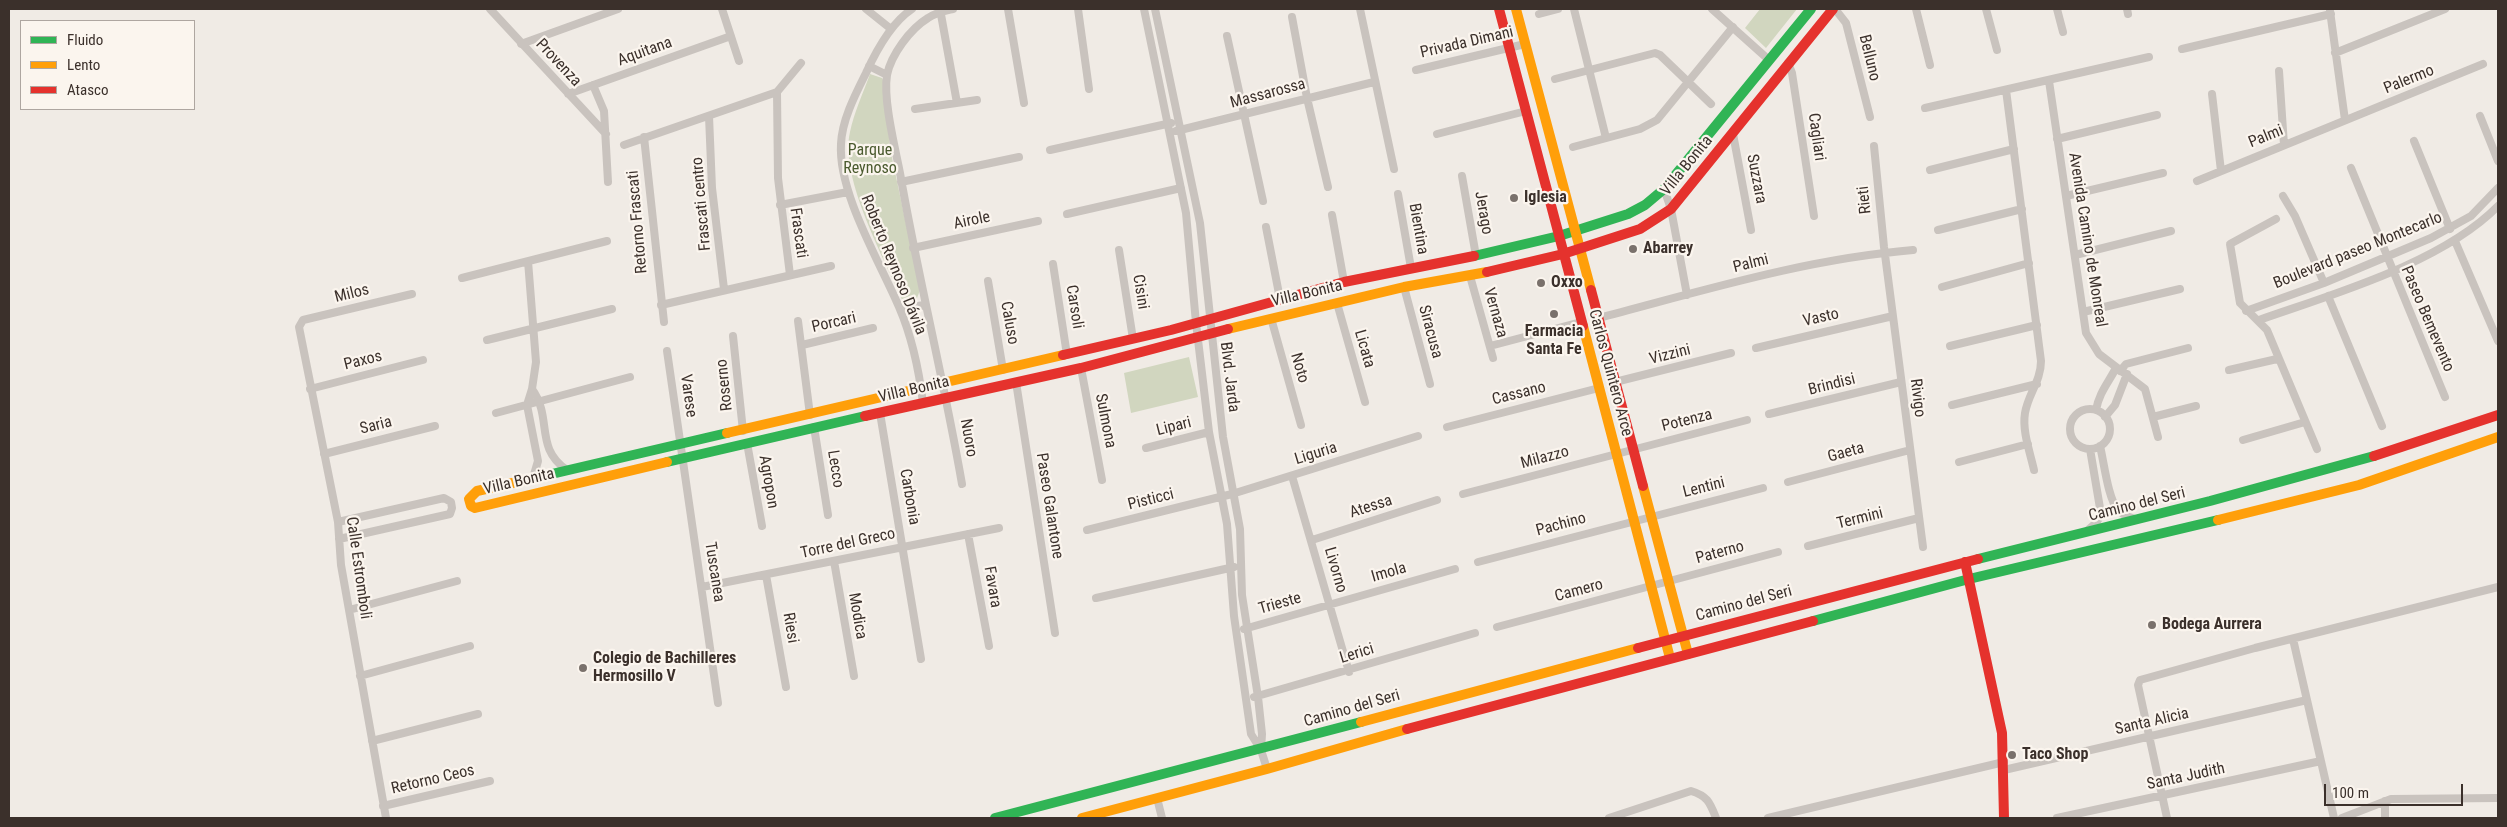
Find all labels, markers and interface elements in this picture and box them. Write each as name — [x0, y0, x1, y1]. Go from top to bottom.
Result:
legend — [20, 20, 195, 110]
street label: Privada Dimani — [1419, 23, 1515, 63]
text: Fluido — [67, 31, 103, 49]
street label: Aquitana — [615, 33, 675, 71]
street label: Belluno — [1854, 33, 1884, 83]
street label: Provenza — [531, 35, 585, 91]
text: Lento — [67, 56, 100, 74]
street label: Palermo — [2381, 61, 2437, 99]
street label: Massarossa — [1228, 75, 1308, 113]
text: Atasco — [67, 81, 108, 99]
street label: Cagliari — [1803, 112, 1829, 162]
street label: Palmi — [2246, 121, 2286, 153]
street label: Villa Bonita — [1657, 132, 1717, 200]
park label: Parque Reynoso — [843, 141, 897, 179]
street label: Avenida Camino de Monreal — [2064, 151, 2110, 329]
street label: Suzzara — [1742, 153, 1770, 205]
street label: Frascati centro — [688, 156, 716, 252]
street label: Retorno Frascati — [624, 170, 652, 274]
street label: Rieti — [1854, 185, 1876, 215]
place label: Iglesia — [1524, 188, 1567, 208]
street label: Jerago — [1470, 190, 1496, 236]
street label: Roberto Reynoso Dávila — [856, 192, 930, 338]
marker: Iglesia — [1508, 192, 1520, 204]
street label: Bientina — [1404, 202, 1432, 256]
street label: Frascati — [785, 207, 811, 259]
street label: Airole — [952, 208, 992, 234]
street label: Boulevard paseo Montecarlo — [2271, 208, 2445, 294]
place label: Abarrey — [1643, 239, 1693, 259]
marker: Abarrey — [1627, 243, 1639, 255]
street label: Palmi — [1731, 250, 1771, 278]
street label: Paseo Bemevento — [2396, 263, 2458, 375]
street label: Cisini — [1128, 273, 1152, 311]
place label: Oxxo — [1551, 273, 1583, 293]
street label: Villa Bonita — [1270, 277, 1344, 311]
marker: Oxxo — [1535, 277, 1547, 289]
street label: Milos — [333, 280, 371, 308]
street label: Carsoli — [1061, 284, 1087, 330]
street label: Vernaza — [1479, 286, 1511, 340]
street label: Caluso — [996, 300, 1022, 346]
street label: Siracusa — [1414, 303, 1446, 361]
street label: Vasto — [1801, 305, 1841, 331]
street label: Carlos Quintero Arce — [1584, 307, 1636, 439]
marker: Farmacia Santa Fe — [1548, 308, 1560, 320]
street label: Porcari — [810, 309, 858, 337]
place label: Farmacia Santa Fe — [1525, 322, 1583, 360]
street label: Licata — [1349, 328, 1379, 370]
street label: Blvd. Jarda — [1215, 341, 1243, 413]
street label: Vizzini — [1647, 341, 1693, 369]
street label: Paxos — [342, 347, 384, 375]
street label: Noto — [1286, 351, 1312, 385]
street label: Roserno — [713, 358, 737, 412]
street label: Brindisi — [1807, 370, 1857, 400]
street label: Varese — [675, 373, 701, 419]
street label: Villa Bonita — [877, 373, 951, 407]
street label: Cassano — [1490, 378, 1548, 410]
street label: Rivigo — [1905, 378, 1929, 418]
street label: Sulmona — [1090, 392, 1120, 450]
street label: Potenza — [1660, 405, 1714, 437]
street label: Saria — [358, 413, 394, 439]
street label: Lipari — [1155, 413, 1193, 441]
street label: Nuoro — [955, 417, 981, 459]
street label: Liguria — [1293, 439, 1339, 469]
street label: Gaeta — [1826, 439, 1866, 467]
street label: Milazzo — [1519, 442, 1571, 474]
street label: Lecco — [823, 449, 847, 489]
street label: Paseo Galantone — [1031, 452, 1067, 560]
street label: Agropon — [754, 454, 782, 510]
street label: Villa Bonita — [482, 465, 556, 499]
street label: Carbonia — [895, 467, 923, 527]
street label: Lentini — [1681, 474, 1727, 502]
street label: Camino del Seri — [2087, 484, 2187, 526]
street label: Pisticci — [1126, 485, 1176, 515]
street label: Atessa — [1347, 491, 1395, 523]
street label: Termini — [1835, 504, 1885, 534]
street label: Pachino — [1534, 509, 1588, 541]
street label: Calle Estromboli — [341, 516, 375, 620]
street label: Torre del Greco — [799, 525, 897, 563]
street label: Paterno — [1694, 537, 1746, 569]
street label: Tuscanea — [700, 541, 728, 603]
street label: Livorno — [1319, 545, 1351, 595]
street label: Imola — [1369, 559, 1409, 587]
street label: Favara — [979, 565, 1005, 609]
street label: Camero — [1553, 575, 1605, 607]
street label: Camino del Seri — [1694, 582, 1794, 626]
street label: Trieste — [1257, 589, 1303, 619]
street label: Modica — [843, 591, 871, 641]
street label: Riesi — [778, 611, 802, 645]
place label: Bodega Aurrera — [2162, 615, 2262, 635]
marker: Bodega Aurrera — [2146, 619, 2158, 631]
street label: Lerici — [1338, 640, 1376, 668]
place label: Colegio de Bachilleres Hermosillo V — [593, 649, 736, 687]
marker: Colegio de Bachilleres Hermosillo V — [577, 662, 589, 674]
street label: Camino del Seri — [1302, 686, 1402, 732]
street label: Santa Alicia — [2113, 704, 2191, 740]
place label: Taco Shop — [2022, 745, 2088, 765]
marker: Taco Shop — [2006, 749, 2018, 761]
street label: Santa Judith — [2145, 759, 2227, 795]
street label: Retorno Ceos — [390, 761, 476, 799]
scale bar — [2327, 774, 2466, 806]
text: 100 m — [2332, 784, 2369, 802]

